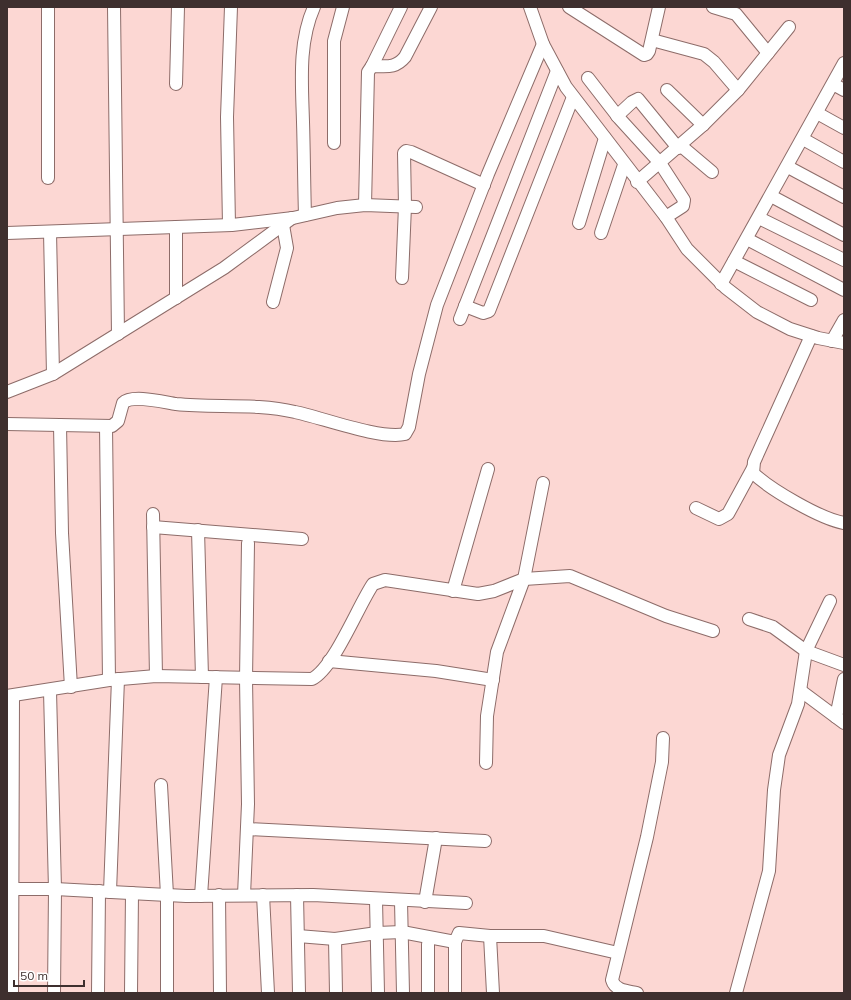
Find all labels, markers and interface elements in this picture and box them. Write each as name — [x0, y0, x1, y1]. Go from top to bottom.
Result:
scale bar — [14, 962, 84, 988]
text: 50 m — [20, 968, 48, 983]

